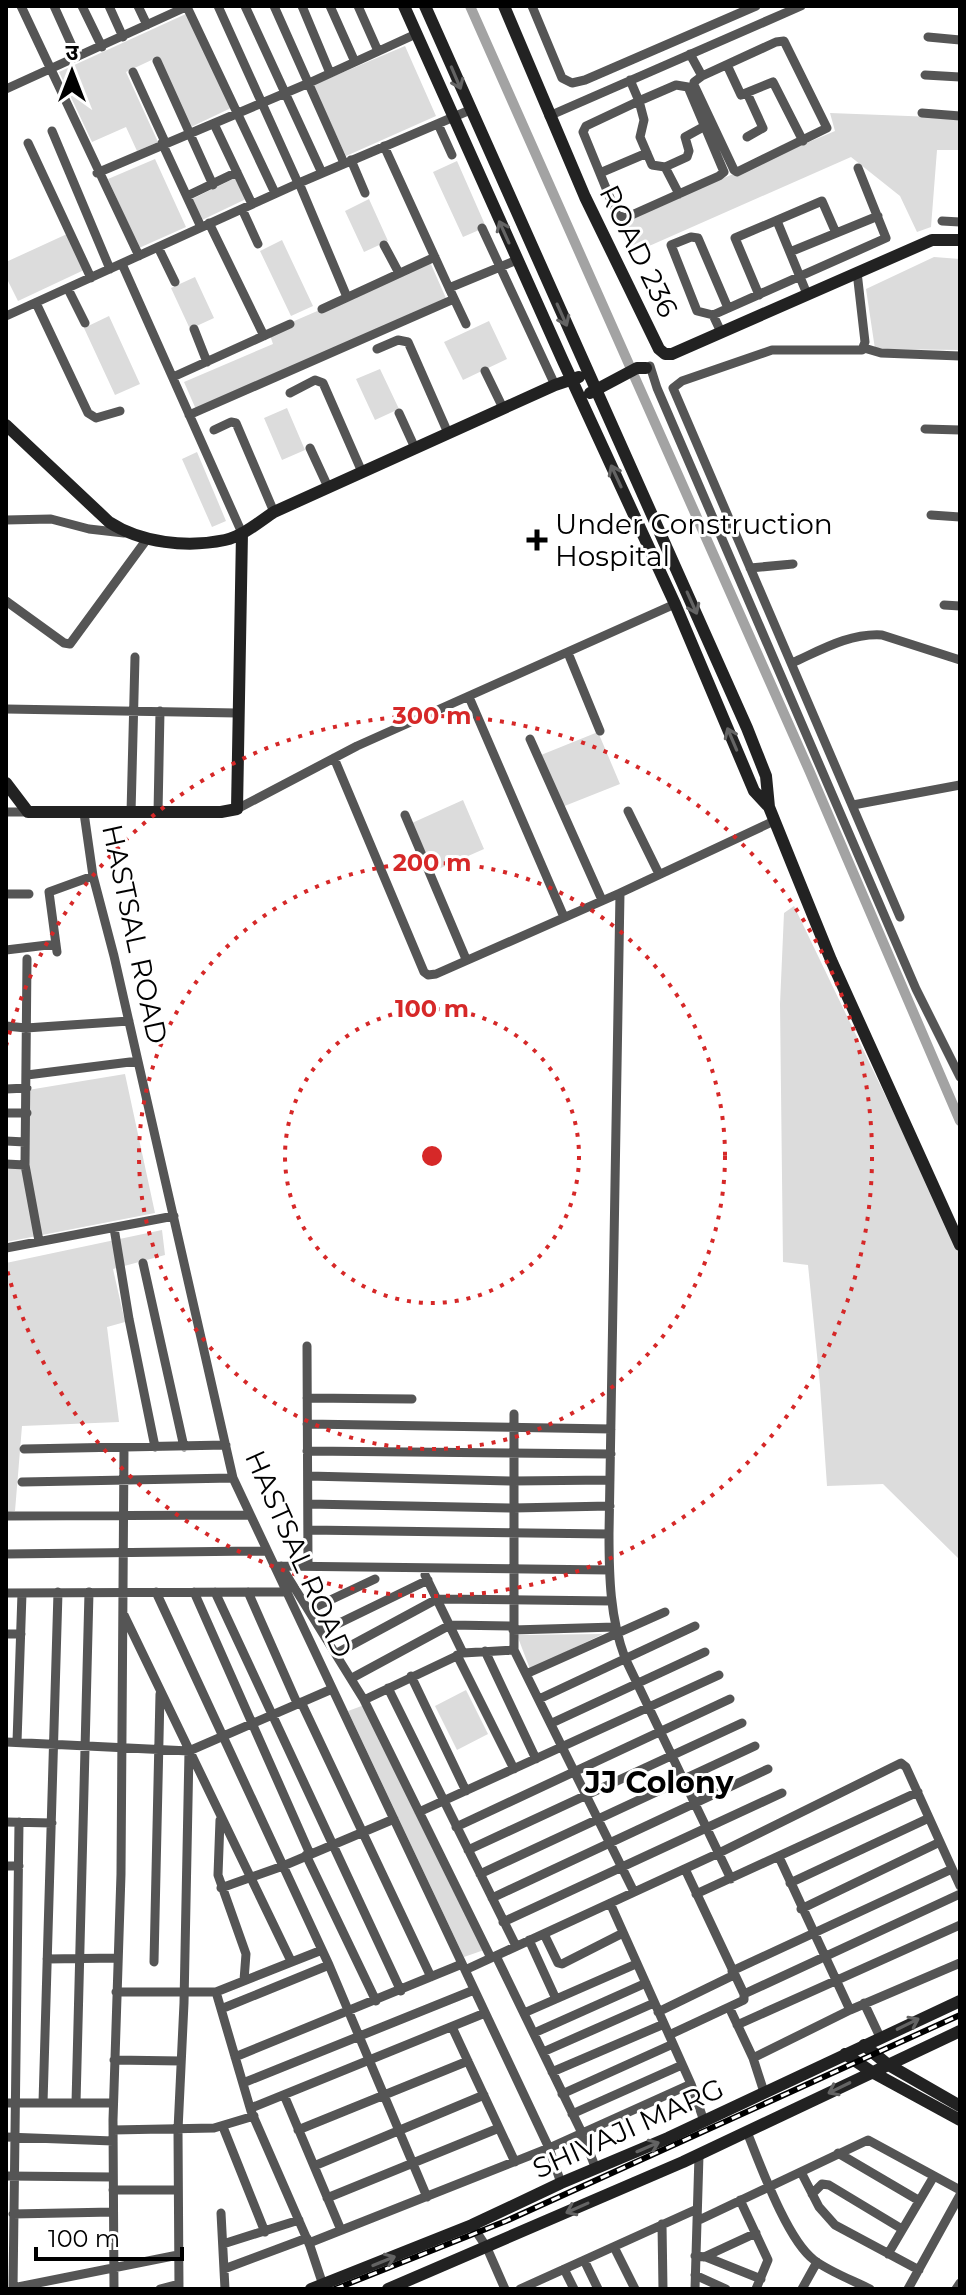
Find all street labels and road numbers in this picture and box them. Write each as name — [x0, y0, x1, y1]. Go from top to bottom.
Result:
street label: ROAD 236 — [592, 179, 686, 323]
street label: HASTSAL ROAD — [95, 821, 175, 1047]
street label: HASTSAL ROAD — [238, 1445, 360, 1663]
street label: SHIVAJI MARG — [527, 2071, 729, 2185]

